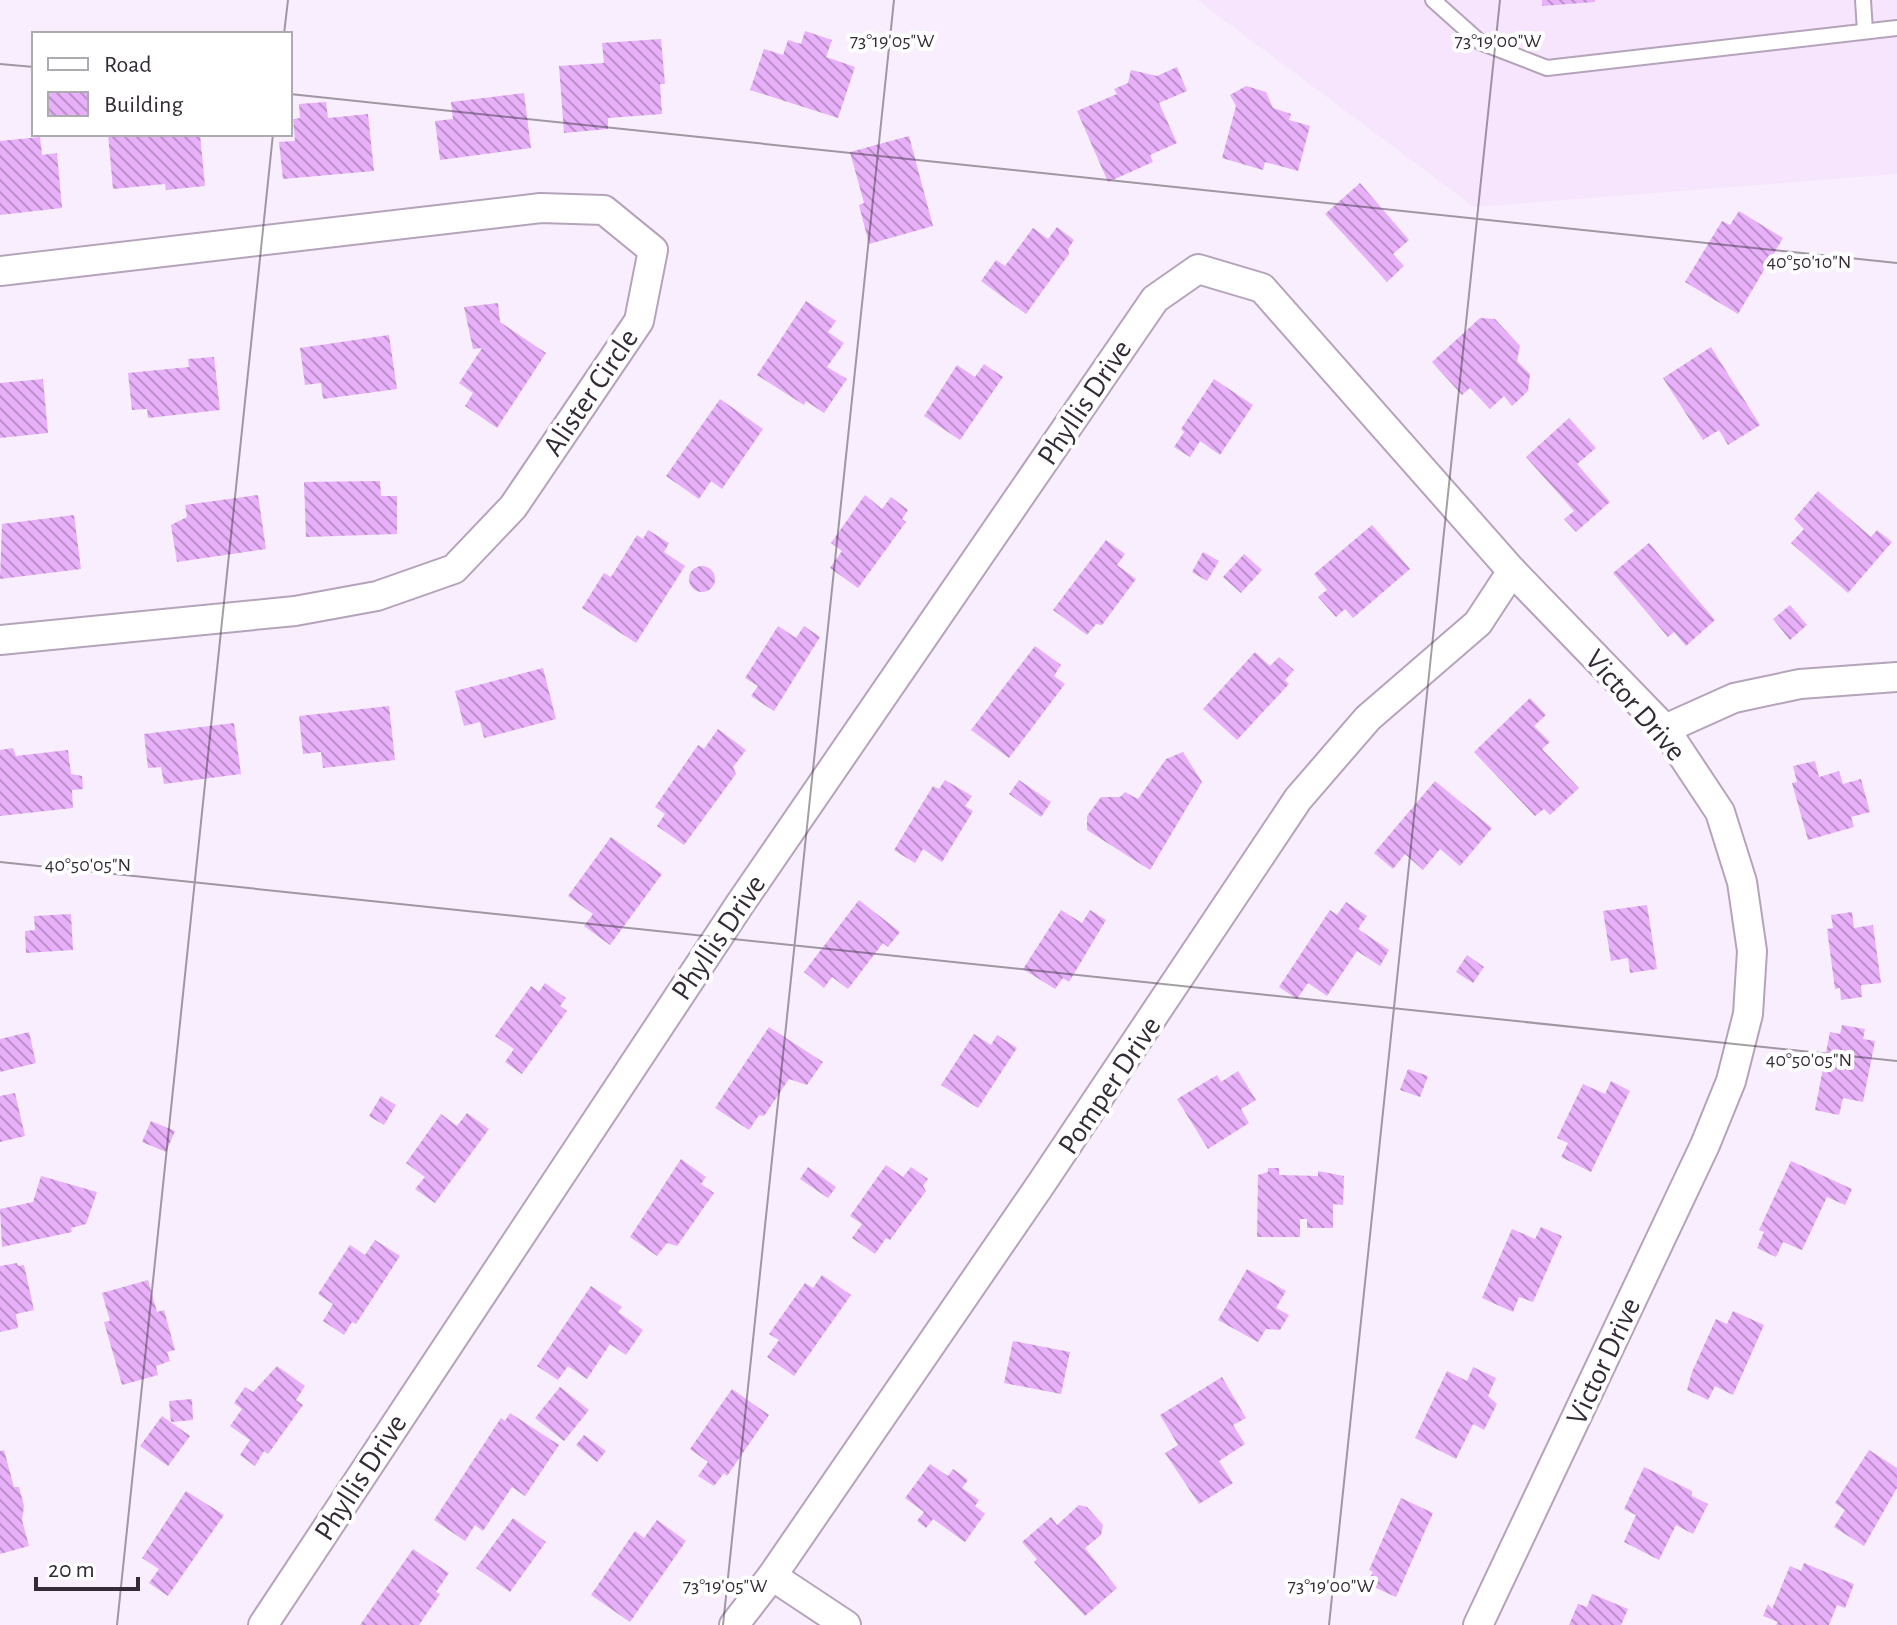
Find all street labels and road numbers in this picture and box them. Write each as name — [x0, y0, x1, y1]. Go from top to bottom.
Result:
street label: Alister Circle — [538, 324, 644, 461]
street label: Phyllis Drive — [1032, 334, 1138, 471]
street label: Victor Drive — [1579, 644, 1691, 767]
street label: Phyllis Drive — [666, 869, 772, 1006]
street label: Pomper Drive — [1053, 1011, 1167, 1160]
street label: Victor Drive — [1561, 1293, 1646, 1430]
street label: Phyllis Drive — [309, 1409, 413, 1546]

